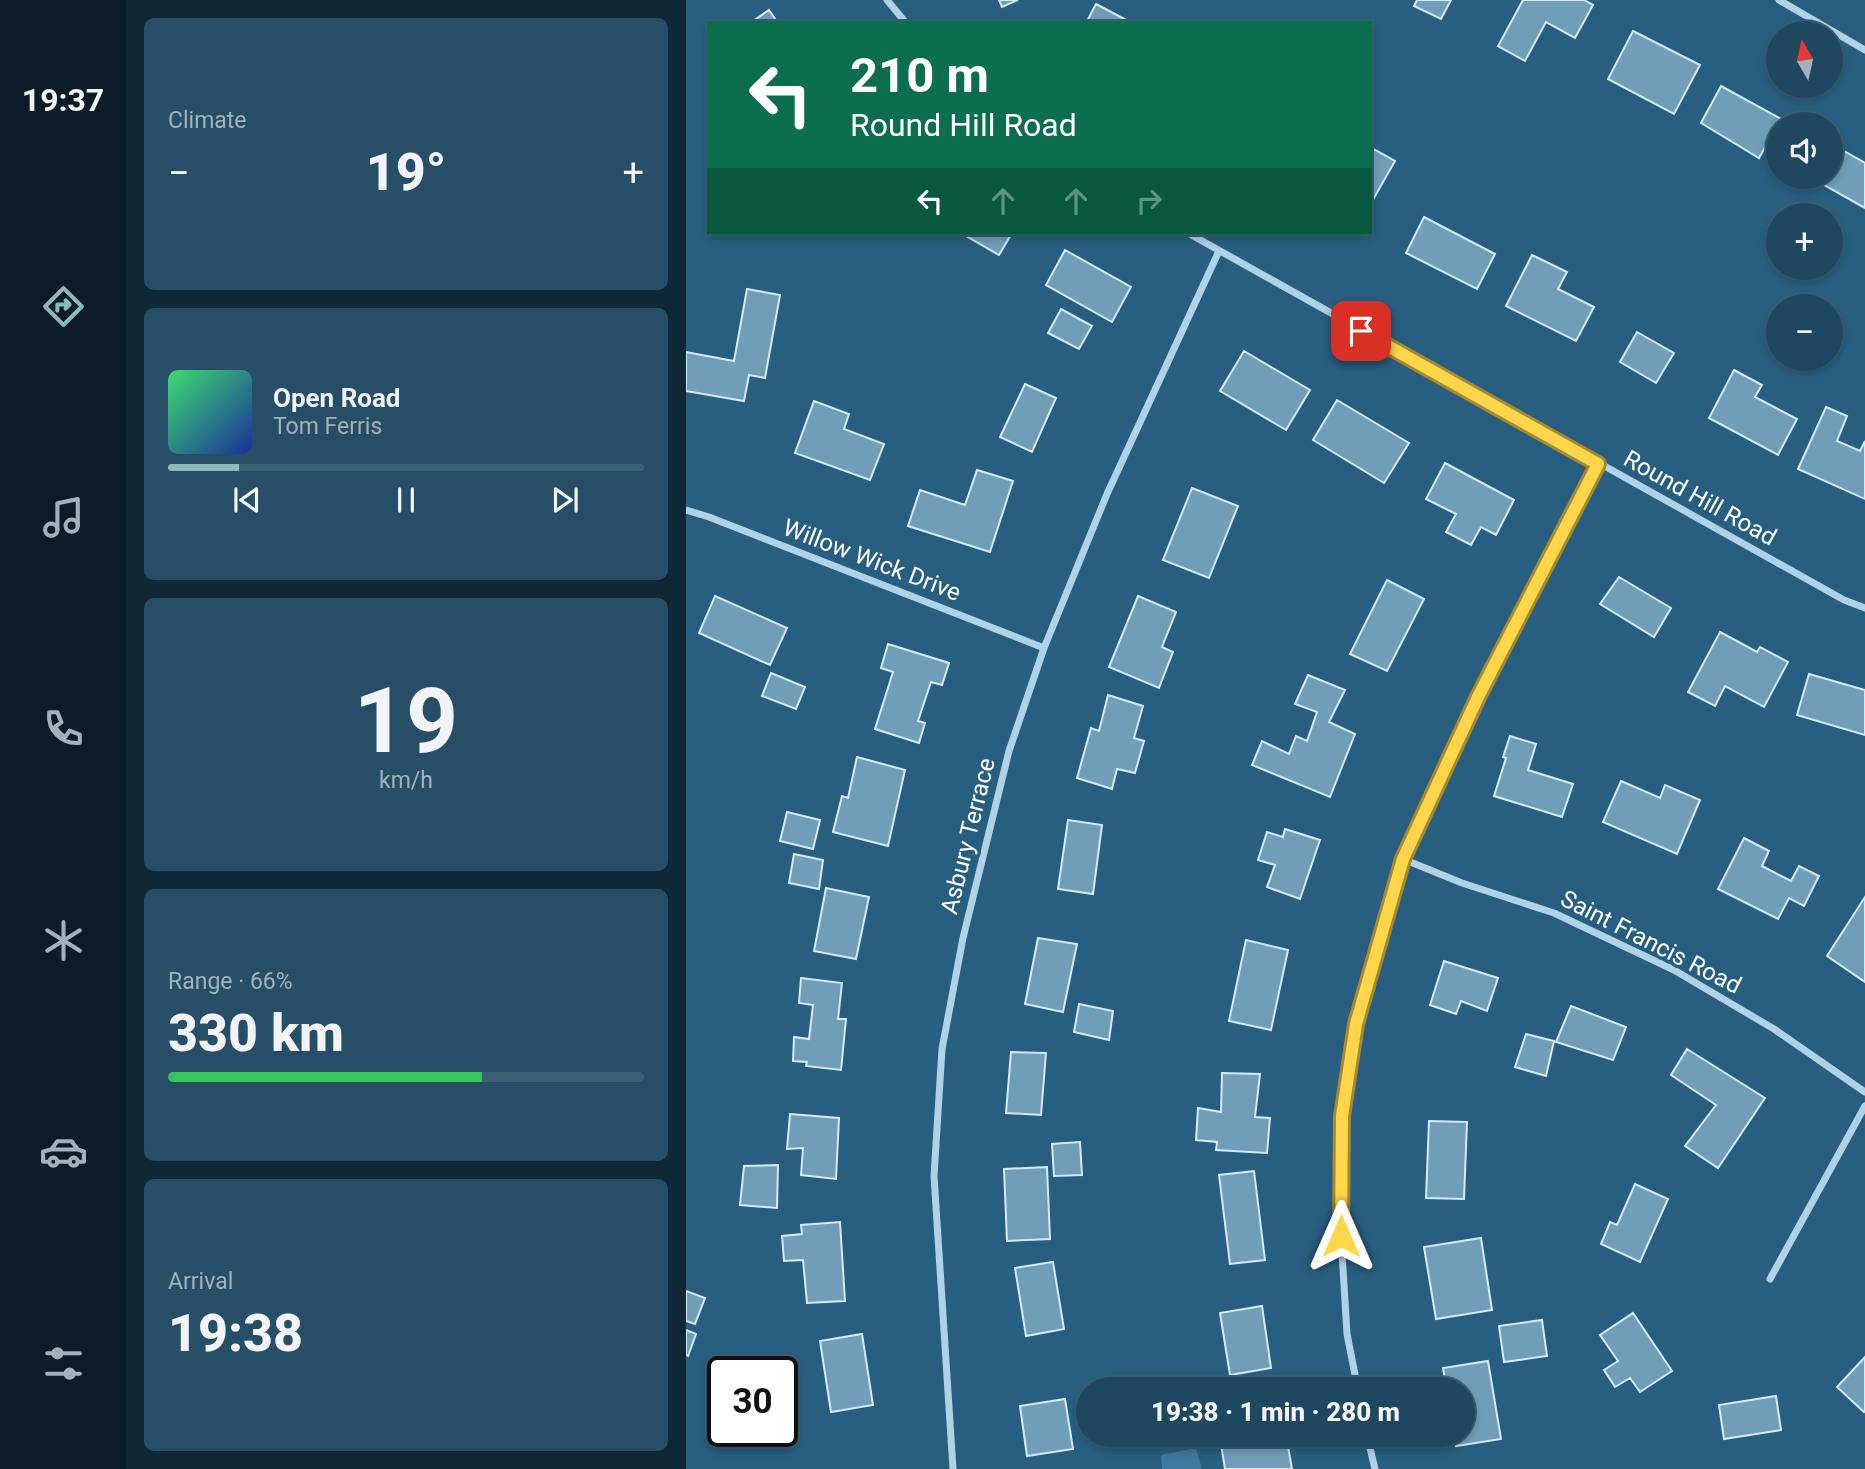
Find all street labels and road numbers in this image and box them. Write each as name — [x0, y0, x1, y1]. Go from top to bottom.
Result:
street label: Round Hill Road — [1619, 445, 1781, 551]
street label: Willow Wick Drive — [779, 513, 965, 607]
street label: Asbury Terrace — [935, 755, 1001, 917]
street label: Saint Francis Road — [1556, 884, 1746, 1000]

